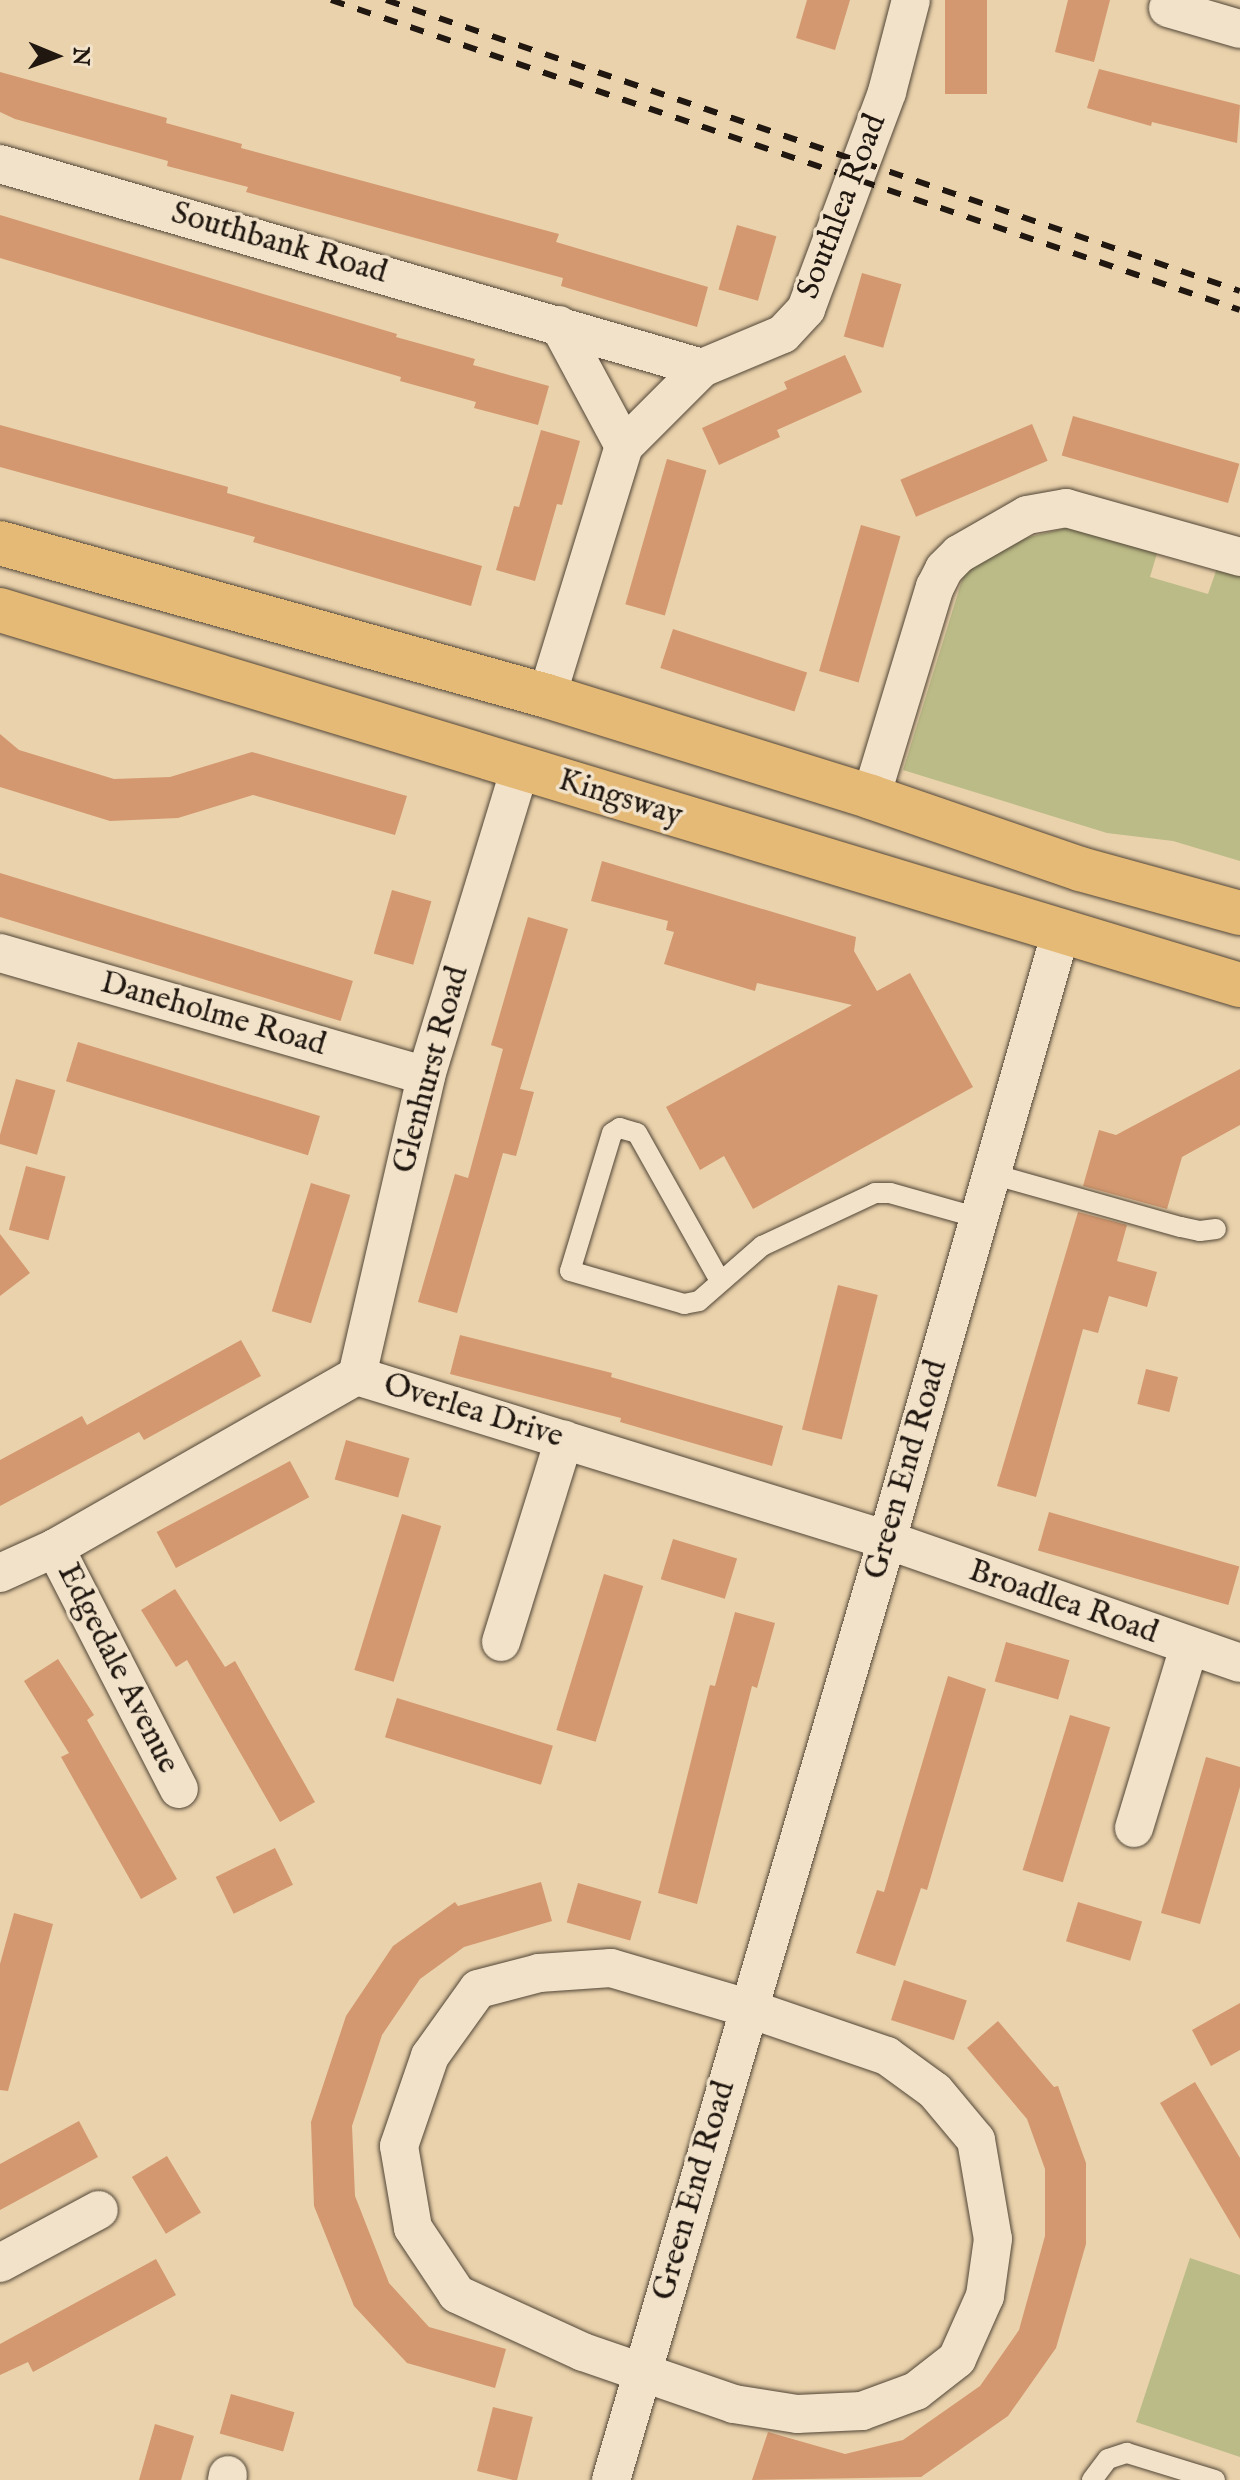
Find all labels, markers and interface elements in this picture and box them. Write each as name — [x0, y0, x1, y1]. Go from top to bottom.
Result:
north arrow — [16, 16, 96, 96]
text: N — [66, 47, 94, 66]
street label: Southlea Road — [790, 109, 896, 305]
street label: Southbank Road — [167, 195, 391, 293]
street label: Kingsway — [553, 762, 687, 836]
street label: Glenhurst Road — [386, 962, 478, 1178]
street label: Daneholme Road — [96, 964, 330, 1066]
street label: Green End Road — [857, 1356, 957, 1584]
street label: Overlea Drive — [379, 1367, 567, 1457]
street label: Broadlea Road — [963, 1553, 1163, 1653]
street label: Edgedale Avenue — [48, 1558, 186, 1780]
street label: Green End Road — [645, 2077, 745, 2305]

